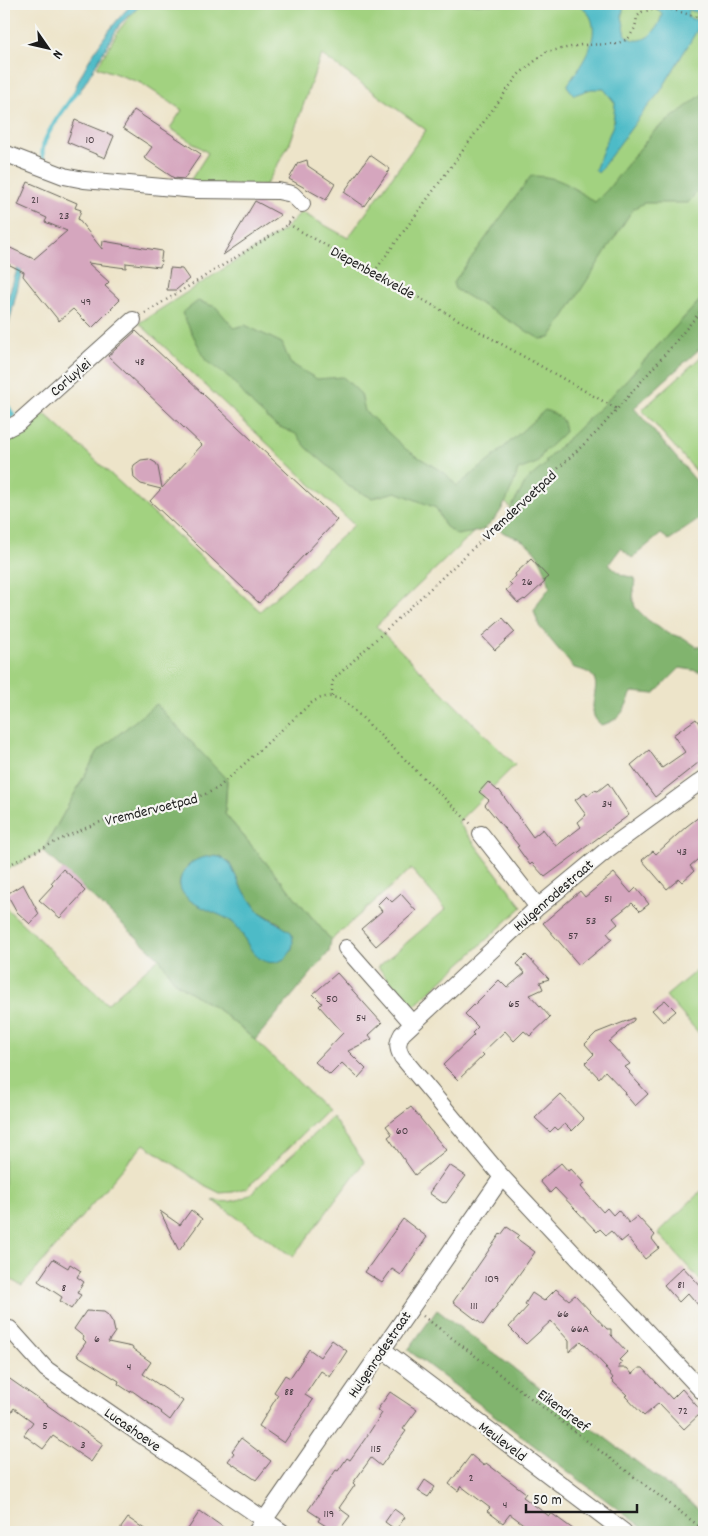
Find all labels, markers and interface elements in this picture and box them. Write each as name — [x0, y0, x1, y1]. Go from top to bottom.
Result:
north arrow — [22, 22, 72, 72]
text: N — [47, 46, 67, 63]
house number: 10 — [85, 132, 95, 149]
house number: 21 — [31, 192, 39, 209]
house number: 23 — [59, 208, 69, 225]
street label: Diepenbeekvelde — [326, 241, 419, 306]
house number: 49 — [81, 294, 91, 311]
street label: Corluylei — [46, 354, 97, 403]
house number: 48 — [135, 354, 145, 371]
street label: Vremdervoetpad — [478, 466, 563, 547]
house number: 26 — [521, 574, 533, 591]
street label: Vremdervoetpad — [103, 789, 200, 833]
house number: 34 — [602, 796, 612, 813]
house number: 43 — [677, 844, 687, 861]
street label: Hulgenrodestraat — [509, 855, 600, 938]
house number: 51 — [604, 891, 612, 908]
house number: 53 — [586, 913, 596, 930]
house number: 57 — [568, 928, 578, 945]
house number: 50 — [326, 991, 338, 1008]
house number: 65 — [508, 996, 520, 1013]
house number: 54 — [356, 1010, 366, 1027]
house number: 60 — [396, 1123, 408, 1140]
house number: 109 — [485, 1271, 499, 1288]
house number: 81 — [677, 1277, 685, 1294]
house number: 8 — [62, 1280, 67, 1297]
house number: 111 — [470, 1298, 478, 1315]
house number: 66 — [557, 1306, 569, 1323]
street label: Hulgenrodestraat — [343, 1307, 418, 1403]
house number: 66A — [571, 1321, 590, 1338]
house number: 6 — [94, 1331, 100, 1348]
house number: 4 — [127, 1359, 132, 1376]
house number: 88 — [284, 1384, 294, 1401]
street label: Eikendreef — [532, 1385, 594, 1439]
street label: Lucashoeve — [99, 1403, 165, 1459]
house number: 72 — [678, 1403, 688, 1420]
street label: Meuleveld — [473, 1417, 531, 1468]
house number: 5 — [42, 1418, 48, 1435]
house number: 3 — [80, 1437, 86, 1454]
house number: 115 — [371, 1441, 381, 1458]
house number: 2 — [468, 1470, 474, 1487]
scale bar — [526, 1481, 637, 1513]
text: 50 m — [533, 1490, 562, 1512]
house number: 4 — [503, 1497, 508, 1514]
house number: 119 — [324, 1506, 334, 1523]

